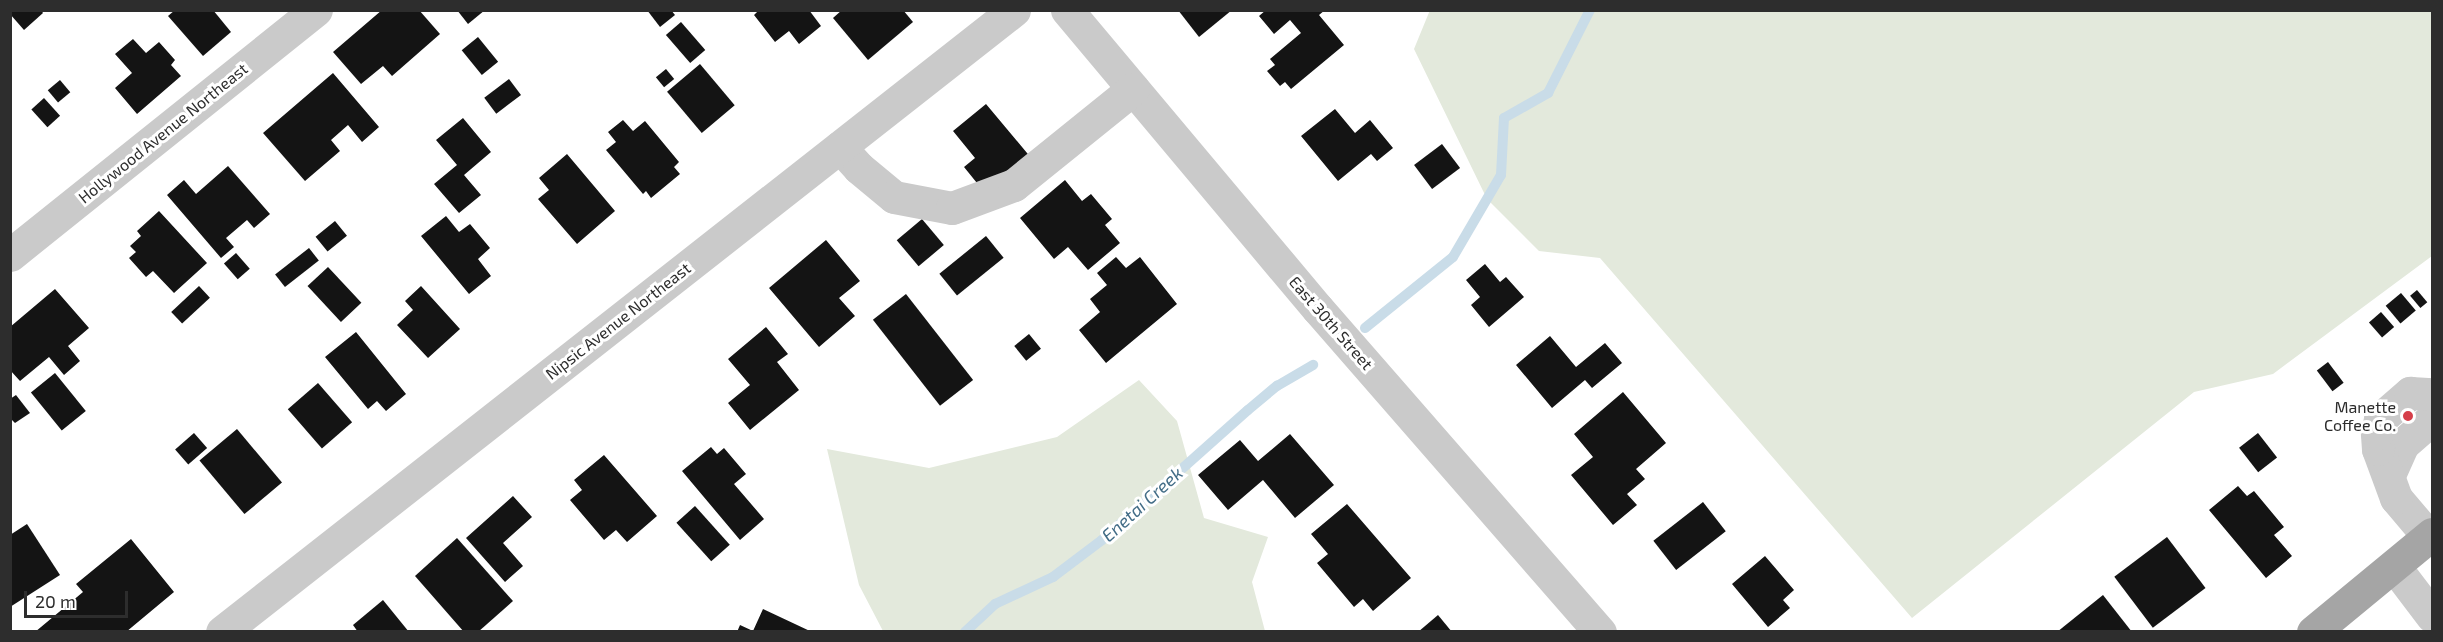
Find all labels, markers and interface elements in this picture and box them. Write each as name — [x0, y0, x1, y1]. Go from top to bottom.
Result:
street label: Hollywood Avenue Northeast — [74, 59, 252, 207]
street label: Nipsic Avenue Northeast — [542, 258, 694, 384]
street label: East 30th Street — [1285, 272, 1377, 374]
place label: Manette Coffee Co. — [2324, 397, 2396, 435]
marker: Manette Coffee Co. — [2401, 409, 2415, 423]
water label: Enetai Creek — [1097, 462, 1187, 546]
scale bar — [27, 579, 130, 617]
text: 20 m — [35, 590, 76, 612]

